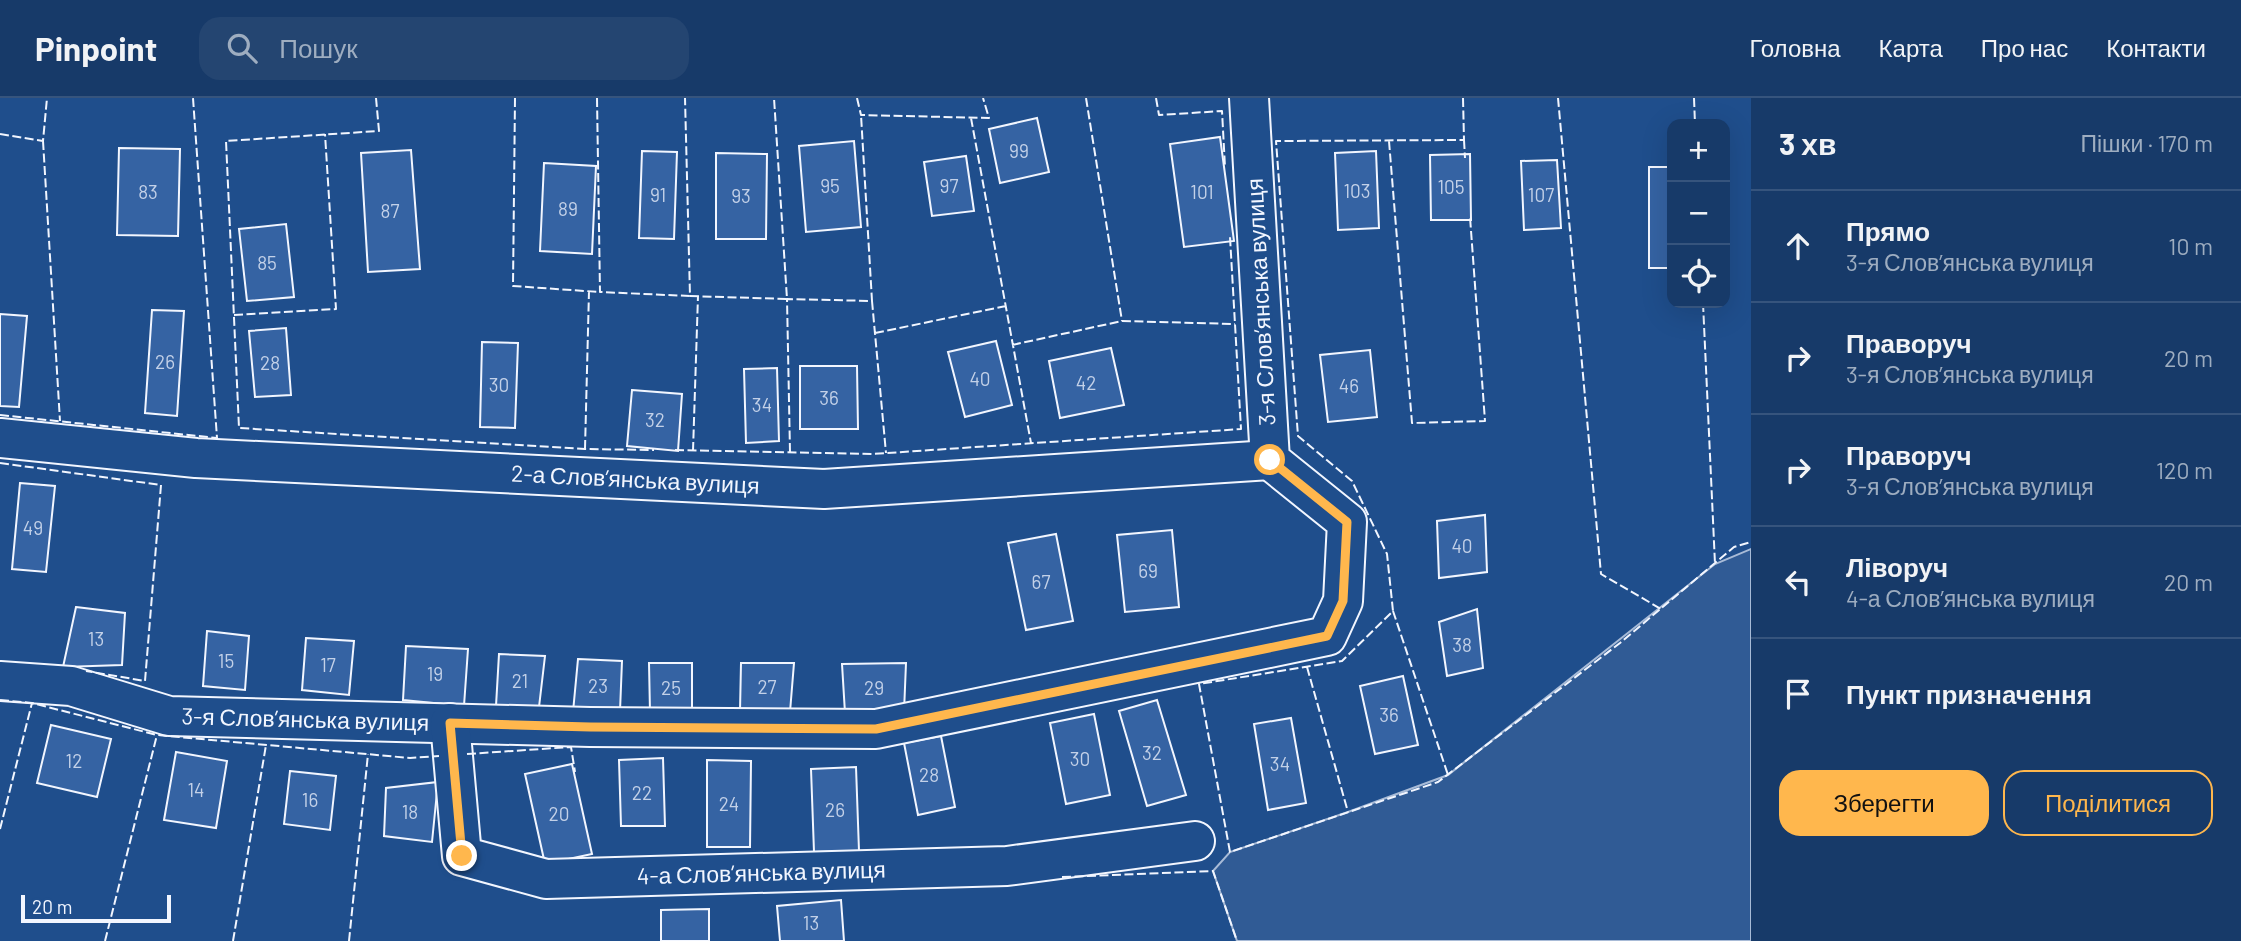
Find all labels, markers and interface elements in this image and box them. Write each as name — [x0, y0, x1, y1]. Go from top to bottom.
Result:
search box — [199, 17, 689, 80]
text: Pinpoint — [35, 28, 157, 68]
icon: search — [223, 29, 261, 67]
text: Пошук — [279, 32, 358, 63]
text: Головна — [1749, 33, 1841, 62]
text: Карта — [1879, 33, 1943, 62]
text: Про нас — [1981, 33, 2068, 62]
text: Контакти — [2106, 33, 2206, 62]
map controls — [1667, 119, 1730, 308]
button: + — [1667, 119, 1730, 182]
text: 3 хв — [1779, 125, 1836, 161]
text: Пішки · 170 m — [2080, 129, 2213, 157]
house number: 99 — [1009, 139, 1029, 162]
house number: 95 — [820, 174, 840, 197]
house number: 97 — [940, 174, 958, 197]
house number: 105 — [1437, 175, 1465, 198]
street label: 3-я Слов’янська вулиця — [1240, 178, 1280, 426]
house number: 103 — [1343, 179, 1371, 202]
house number: 83 — [138, 180, 158, 203]
house number: 101 — [1190, 180, 1214, 203]
button: − — [1667, 182, 1730, 245]
house number: 91 — [650, 183, 666, 206]
house number: 107 — [1528, 183, 1554, 206]
house number: 93 — [731, 184, 751, 207]
house number: 89 — [558, 197, 578, 220]
house number: 87 — [381, 199, 399, 222]
text: Прямо — [1846, 215, 1930, 246]
icon: ahead — [1779, 227, 1817, 265]
text: 10 m — [2168, 232, 2213, 260]
button: locate — [1667, 245, 1730, 308]
text: 3-я Слов’янська вулиця — [1846, 248, 2094, 276]
house number: 85 — [257, 251, 277, 274]
text: Праворуч — [1846, 327, 1972, 358]
icon: right — [1779, 339, 1817, 377]
text: 20 m — [2164, 344, 2213, 372]
house number: 26 — [155, 350, 175, 373]
house number: 28 — [260, 351, 280, 374]
text: 3-я Слов’янська вулиця — [1846, 360, 2094, 388]
house number: 40 — [969, 367, 991, 390]
house number: 42 — [1076, 371, 1096, 394]
house number: 30 — [489, 373, 509, 396]
house number: 46 — [1339, 374, 1359, 397]
house number: 36 — [819, 386, 839, 409]
house number: 34 — [752, 393, 772, 416]
house number: 32 — [645, 408, 665, 431]
text: Праворуч — [1846, 439, 1972, 470]
route start — [1254, 444, 1285, 475]
icon: right — [1779, 451, 1817, 489]
text: 120 m — [2156, 456, 2213, 484]
street label: 2-а Слов’янська вулиця — [511, 459, 760, 499]
text: 3-я Слов’янська вулиця — [1846, 472, 2094, 500]
house number: 49 — [23, 516, 43, 539]
house number: 40 — [1451, 534, 1473, 557]
text: Ліворуч — [1846, 551, 1948, 582]
house number: 69 — [1138, 559, 1158, 582]
icon: left — [1779, 563, 1817, 601]
text: 20 m — [2164, 568, 2213, 596]
house number: 67 — [1032, 570, 1050, 593]
text: 4-а Слов’янська вулиця — [1846, 584, 2095, 612]
house number: 13 — [88, 627, 104, 650]
house number: 38 — [1452, 633, 1472, 656]
house number: 15 — [218, 649, 234, 672]
house number: 17 — [320, 653, 336, 676]
house number: 19 — [427, 662, 443, 685]
house number: 21 — [512, 669, 528, 692]
house number: 23 — [588, 674, 608, 697]
house number: 27 — [757, 675, 777, 698]
icon: arrive — [1779, 675, 1817, 713]
house number: 25 — [661, 676, 681, 699]
house number: 29 — [864, 676, 884, 699]
text: Пункт призначення — [1846, 678, 2092, 709]
street label: 3-я Слов’янська вулиця — [181, 701, 430, 736]
house number: 36 — [1379, 703, 1399, 726]
house number: 32 — [1142, 741, 1162, 764]
house number: 30 — [1070, 747, 1090, 770]
house number: 12 — [66, 749, 82, 772]
house number: 34 — [1270, 752, 1290, 775]
house number: 28 — [919, 763, 939, 786]
button: Зберегти — [1779, 770, 1989, 836]
button: Поділитися — [2003, 770, 2213, 836]
house number: 14 — [187, 778, 205, 801]
house number: 22 — [632, 781, 652, 804]
house number: 16 — [302, 788, 318, 811]
house number: 24 — [719, 792, 739, 815]
house number: 26 — [825, 798, 845, 821]
house number: 18 — [402, 800, 418, 823]
house number: 20 — [549, 802, 569, 825]
route end — [446, 840, 477, 871]
street label: 4-а Слов’янська вулиця — [636, 854, 886, 889]
scale bar — [21, 892, 172, 924]
text: 20 m — [32, 895, 72, 918]
house number: 13 — [803, 911, 819, 934]

